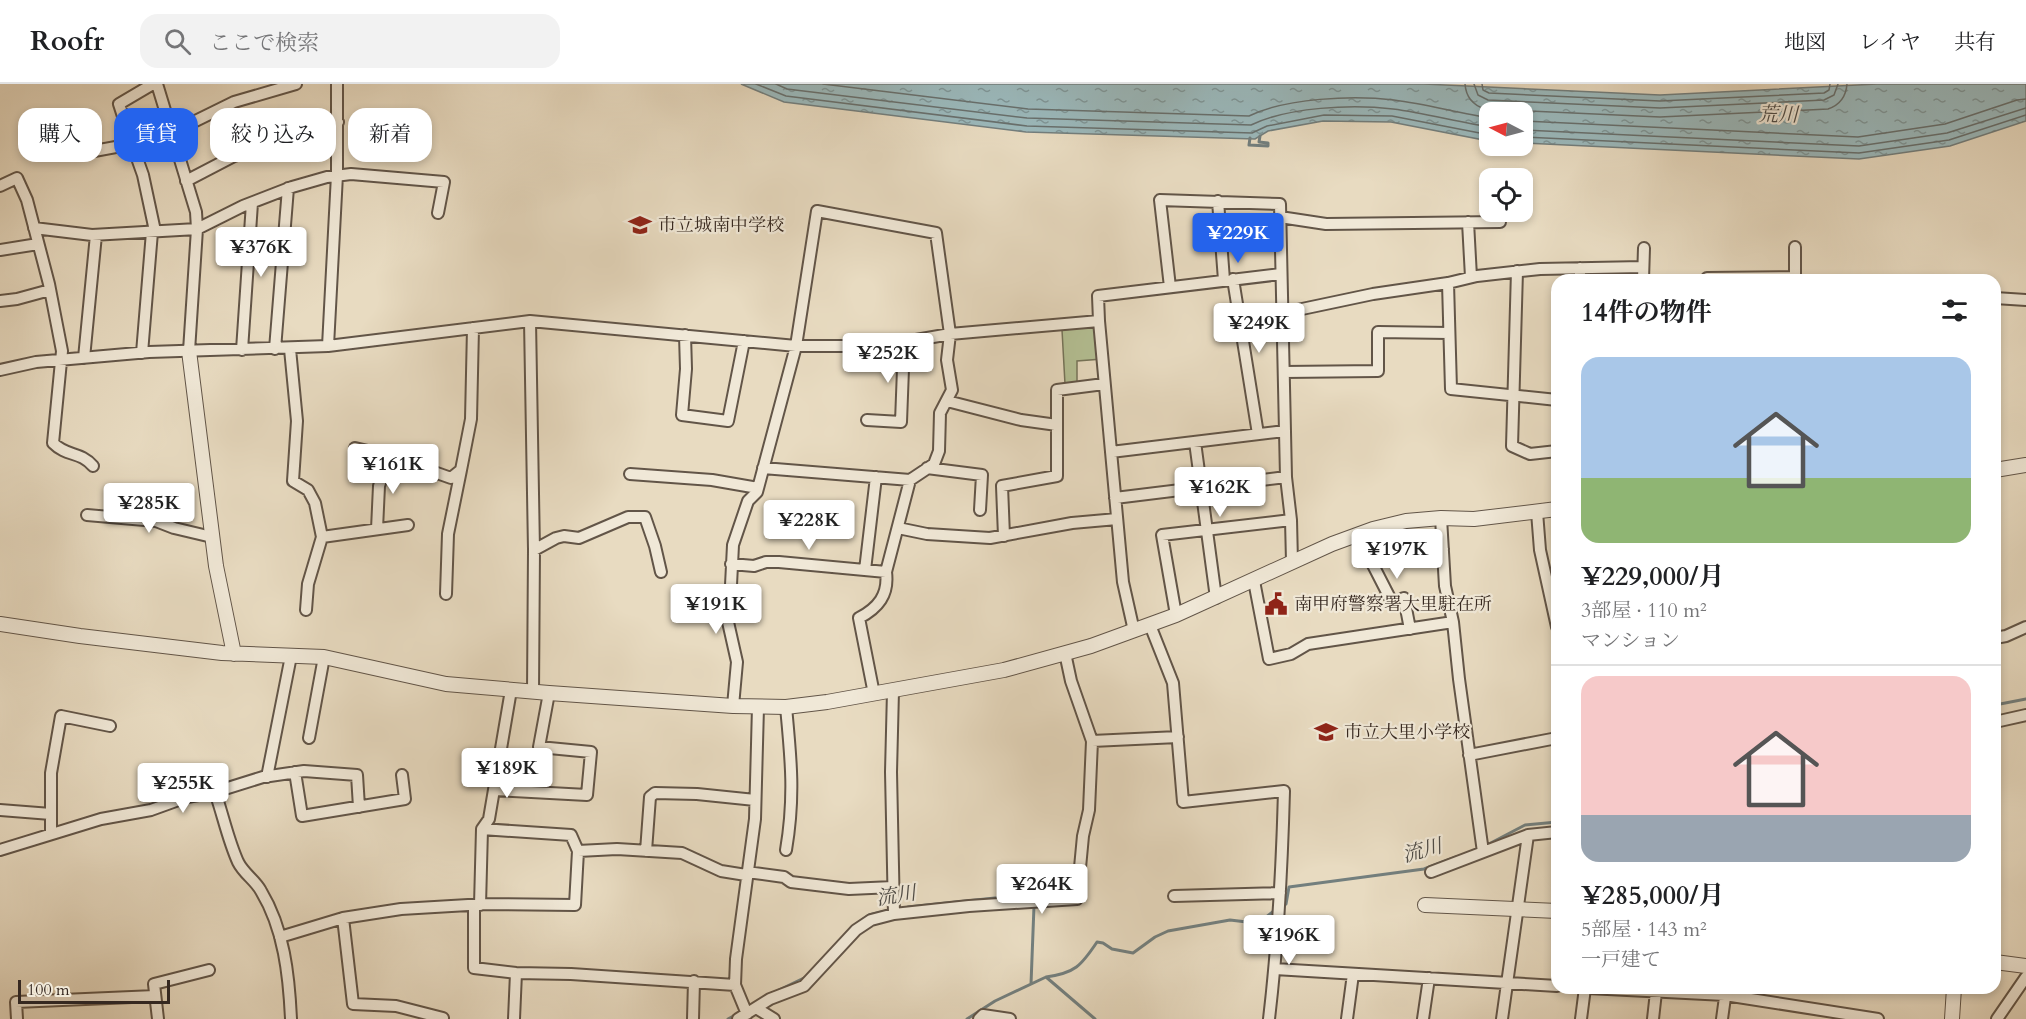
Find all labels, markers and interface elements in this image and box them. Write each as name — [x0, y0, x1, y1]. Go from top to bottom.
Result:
search box — [140, 14, 560, 68]
text: Roofr — [30, 22, 104, 60]
icon: search — [161, 25, 194, 58]
text: ここで検索 — [209, 28, 319, 58]
text: 地図 — [1784, 28, 1826, 57]
text: レイヤ — [1859, 28, 1921, 57]
text: 共有 — [1954, 28, 1996, 57]
water label: 荒川 — [1758, 101, 1800, 128]
north arrow — [1479, 102, 1533, 156]
map controls — [1479, 102, 1533, 222]
chip: 購入 — [18, 108, 102, 162]
chip: 賃貸 — [114, 108, 198, 162]
chip: 絞り込み — [210, 108, 336, 162]
chip: 新着 — [348, 108, 432, 162]
button: locate — [1479, 168, 1533, 222]
school or university icon: 市立城南中学校 — [627, 212, 653, 238]
place label: 市立城南中学校 — [658, 213, 784, 238]
pin: ¥229K — [1196, 213, 1280, 264]
text: ¥229K — [1207, 219, 1269, 246]
pin: ¥376K — [219, 227, 303, 278]
text: ¥376K — [230, 233, 292, 260]
icon: filters — [1938, 294, 1971, 327]
text: 14件の物件 — [1581, 295, 1712, 330]
pin: ¥249K — [1217, 303, 1301, 354]
text: ¥249K — [1228, 309, 1290, 336]
pin: ¥252K — [846, 333, 930, 384]
text: ¥252K — [857, 339, 919, 366]
icon: home — [1722, 396, 1830, 504]
pin: ¥161K — [351, 444, 435, 495]
text: ¥161K — [362, 450, 424, 477]
pin: ¥162K — [1178, 467, 1262, 518]
text: ¥162K — [1189, 473, 1251, 500]
pin: ¥285K — [107, 483, 191, 534]
text: ¥285K — [118, 489, 180, 516]
pin: ¥228K — [767, 500, 851, 551]
text: ¥228K — [778, 506, 840, 533]
pin: ¥197K — [1355, 529, 1439, 580]
text: ¥197K — [1366, 535, 1428, 562]
text: ¥229,000/月 — [1581, 559, 1724, 594]
pin: ¥191K — [674, 584, 758, 635]
text: ¥191K — [685, 590, 747, 617]
public building icon: 南甲府警察署大里駐在所 — [1263, 591, 1289, 617]
place label: 南甲府警察署大里駐在所 — [1294, 592, 1492, 617]
text: 3部屋 · 110 m² — [1581, 597, 1707, 624]
text: マンション — [1581, 627, 1680, 654]
icon: home — [1722, 715, 1830, 823]
school or university icon: 市立大里小学校 — [1313, 719, 1339, 745]
place label: 市立大里小学校 — [1344, 720, 1470, 745]
pin: ¥189K — [465, 748, 549, 799]
text: ¥189K — [476, 754, 538, 781]
pin: ¥255K — [141, 763, 225, 814]
text: ¥255K — [152, 769, 214, 796]
water label: 流川 — [1399, 832, 1447, 869]
pin: ¥264K — [1000, 864, 1084, 915]
text: ¥264K — [1011, 870, 1073, 897]
text: ¥285,000/月 — [1581, 878, 1724, 913]
water label: 流川 — [874, 879, 920, 912]
pin: ¥196K — [1247, 915, 1331, 966]
text: 5部屋 · 143 m² — [1581, 916, 1707, 943]
text: ¥196K — [1258, 921, 1320, 948]
text: 一戸建て — [1581, 946, 1661, 973]
scale bar — [18, 977, 170, 1004]
text: 100 m — [27, 979, 69, 1001]

